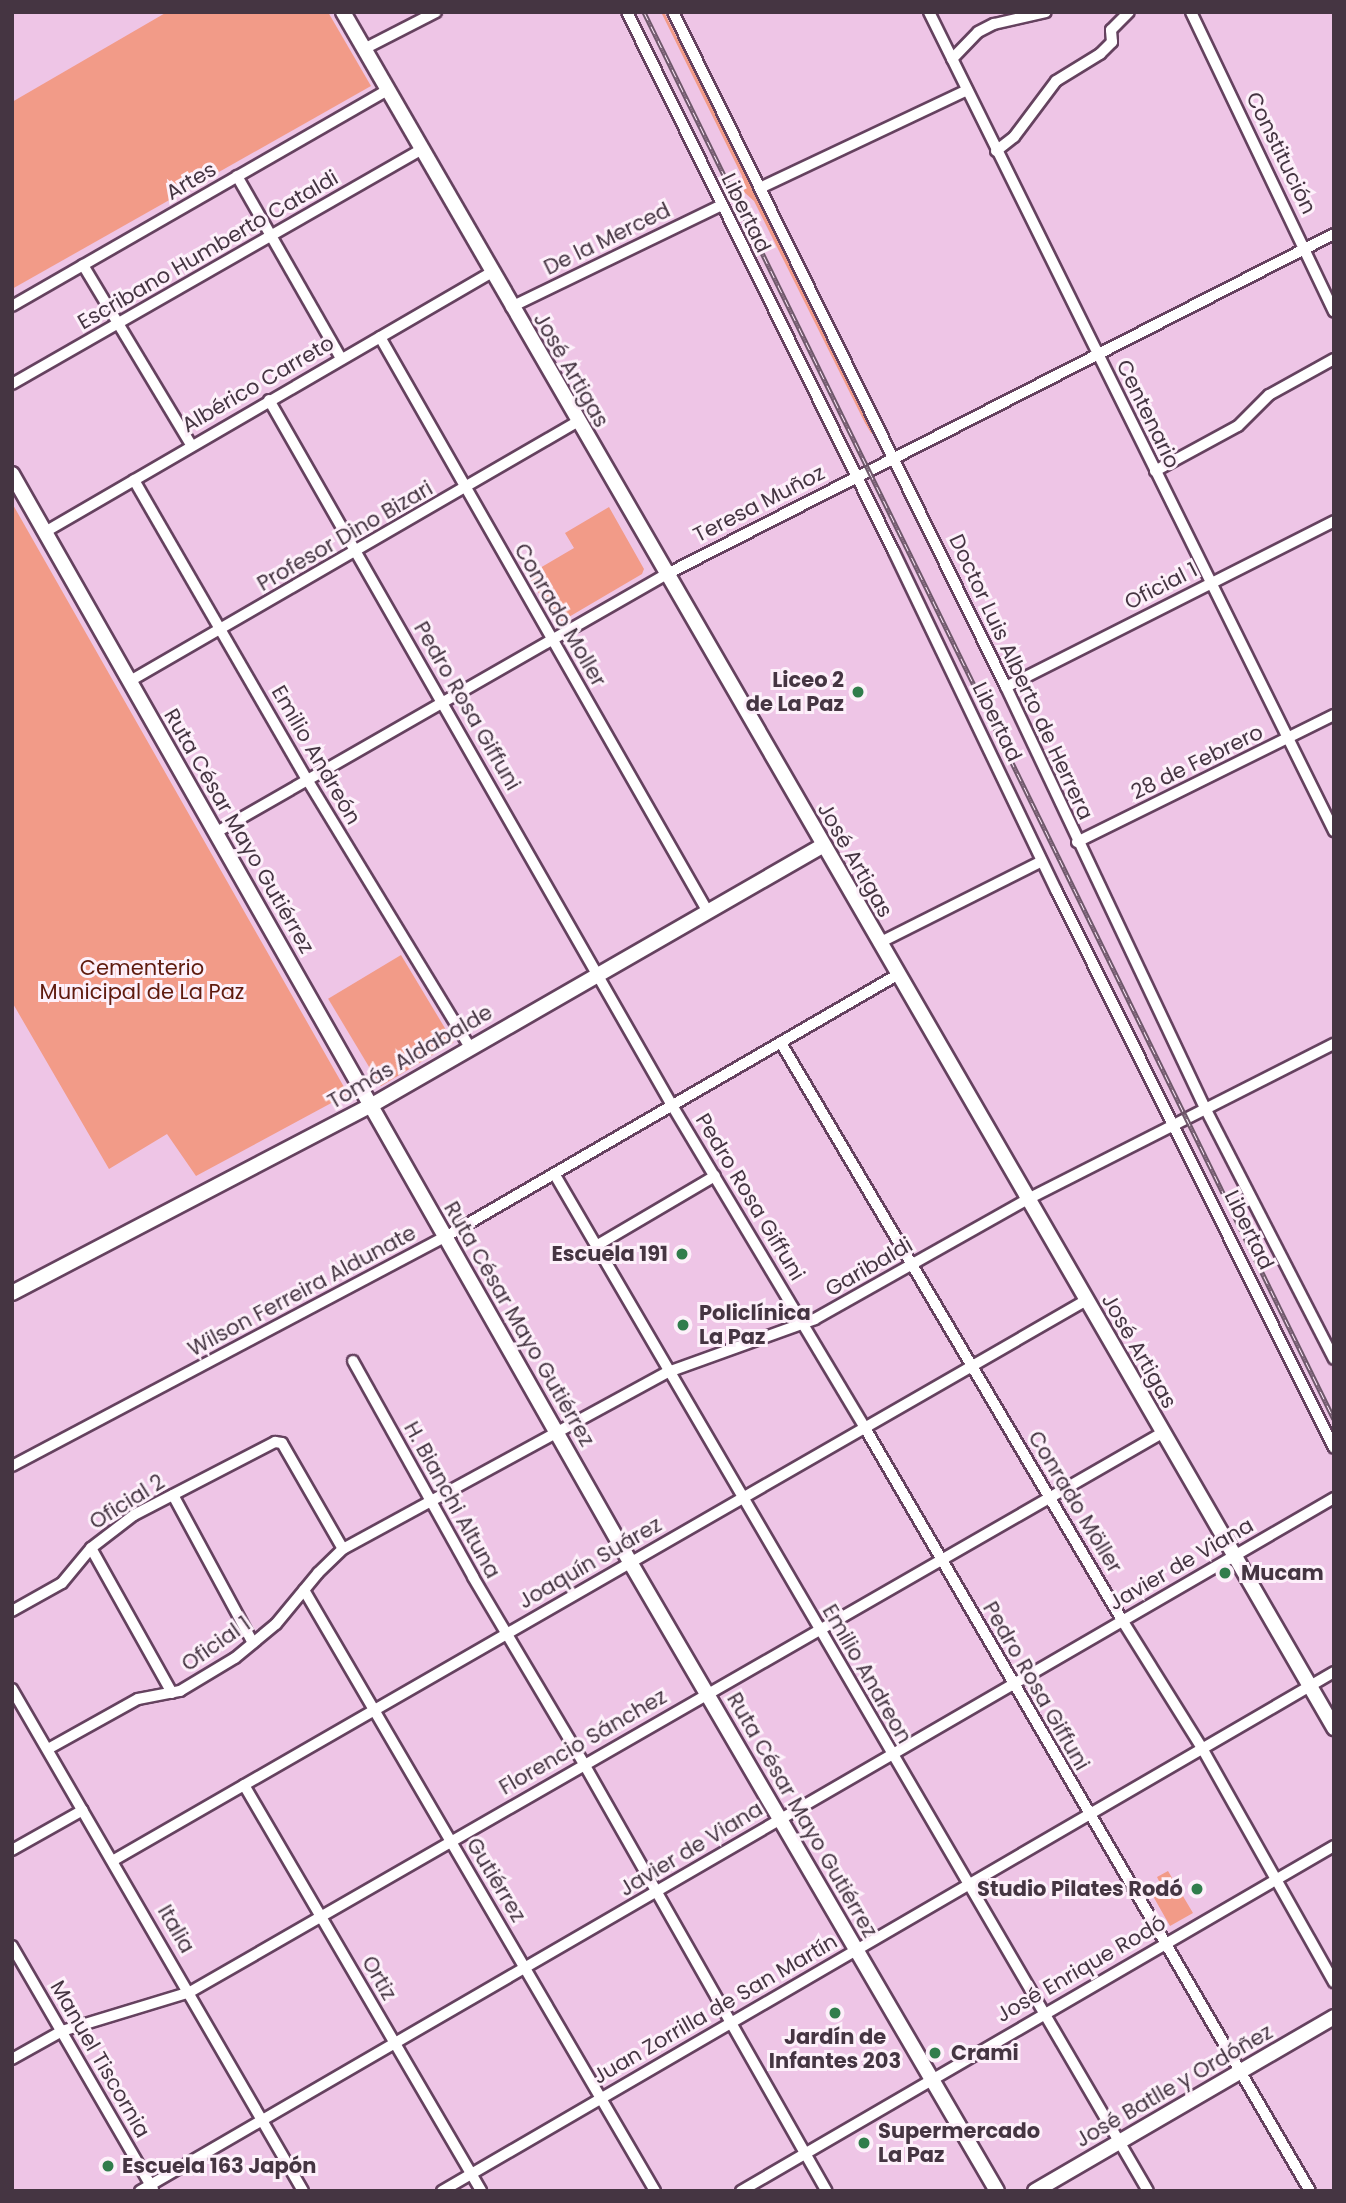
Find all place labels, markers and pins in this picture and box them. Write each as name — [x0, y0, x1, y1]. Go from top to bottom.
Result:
place label: Liceo 2 de La Paz — [746, 667, 844, 717]
marker: Liceo 2 de La Paz — [850, 684, 866, 700]
place label: Escuela 191 — [552, 1241, 668, 1267]
marker: Escuela 191 — [674, 1246, 690, 1262]
place label: Policlínica La Paz — [699, 1300, 811, 1350]
marker: Policlínica La Paz — [673, 1315, 693, 1335]
place label: Mucam — [1241, 1560, 1324, 1586]
marker: Mucam — [1215, 1563, 1235, 1583]
place label: Studio Pilates Rodó — [977, 1876, 1183, 1902]
marker: Studio Pilates Rodó — [1189, 1881, 1205, 1897]
marker: Jardín de Infantes 203 — [827, 2005, 843, 2021]
place label: Jardín de Infantes 203 — [769, 2024, 901, 2074]
place label: Crami — [951, 2040, 1019, 2066]
marker: Crami — [925, 2043, 945, 2063]
place label: Supermercado La Paz — [878, 2118, 1040, 2168]
marker: Supermercado La Paz — [856, 2135, 872, 2151]
place label: Escuela 163 Japón — [122, 2153, 316, 2179]
marker: Escuela 163 Japón — [100, 2158, 116, 2174]

